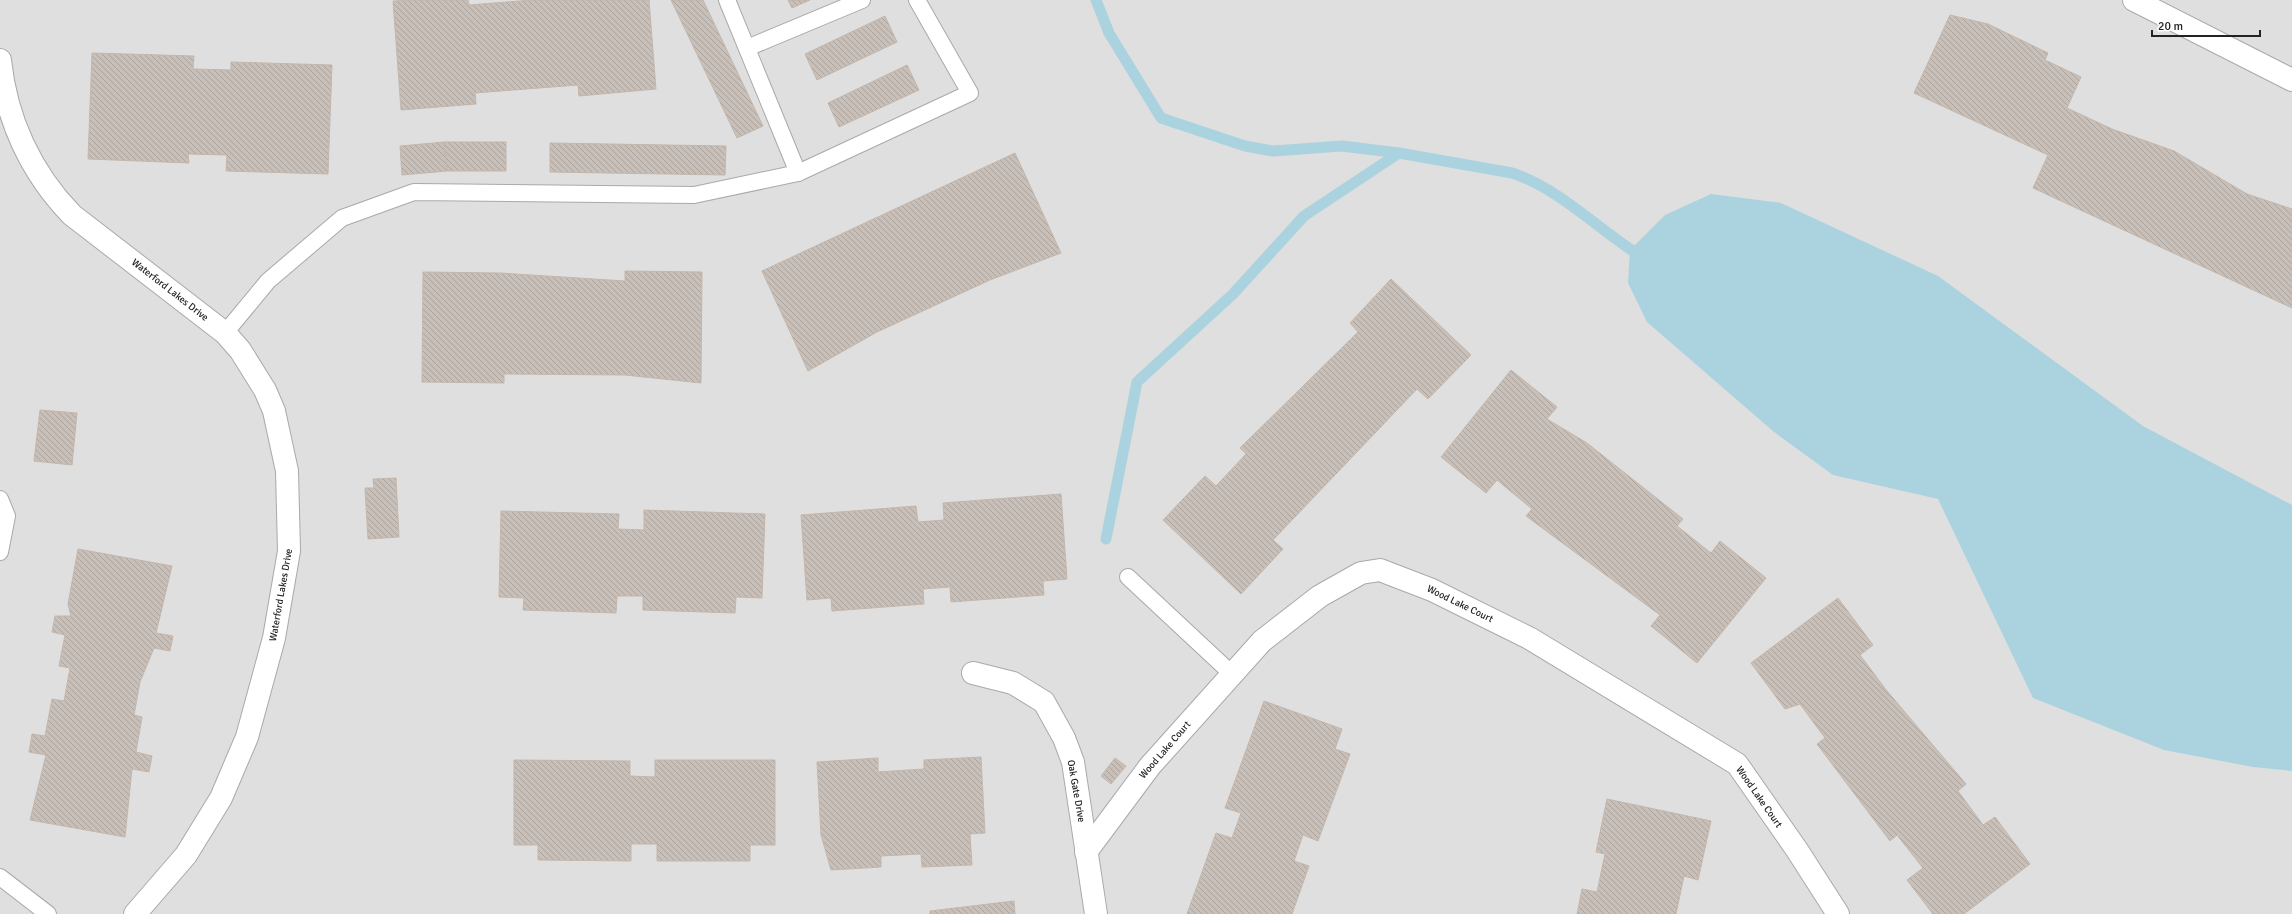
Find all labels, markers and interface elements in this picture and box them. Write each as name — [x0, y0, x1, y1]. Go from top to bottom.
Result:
scale bar — [2152, 12, 2260, 38]
text: 20 m — [2158, 19, 2183, 34]
street label: Waterford Lakes Drive — [129, 256, 211, 324]
street label: Waterford Lakes Drive — [267, 548, 295, 642]
street label: Wood Lake Court — [1425, 583, 1496, 625]
street label: Wood Lake Court — [1137, 718, 1194, 781]
street label: Oak Gate Drive — [1065, 759, 1087, 823]
street label: Wood Lake Court — [1733, 764, 1785, 830]

